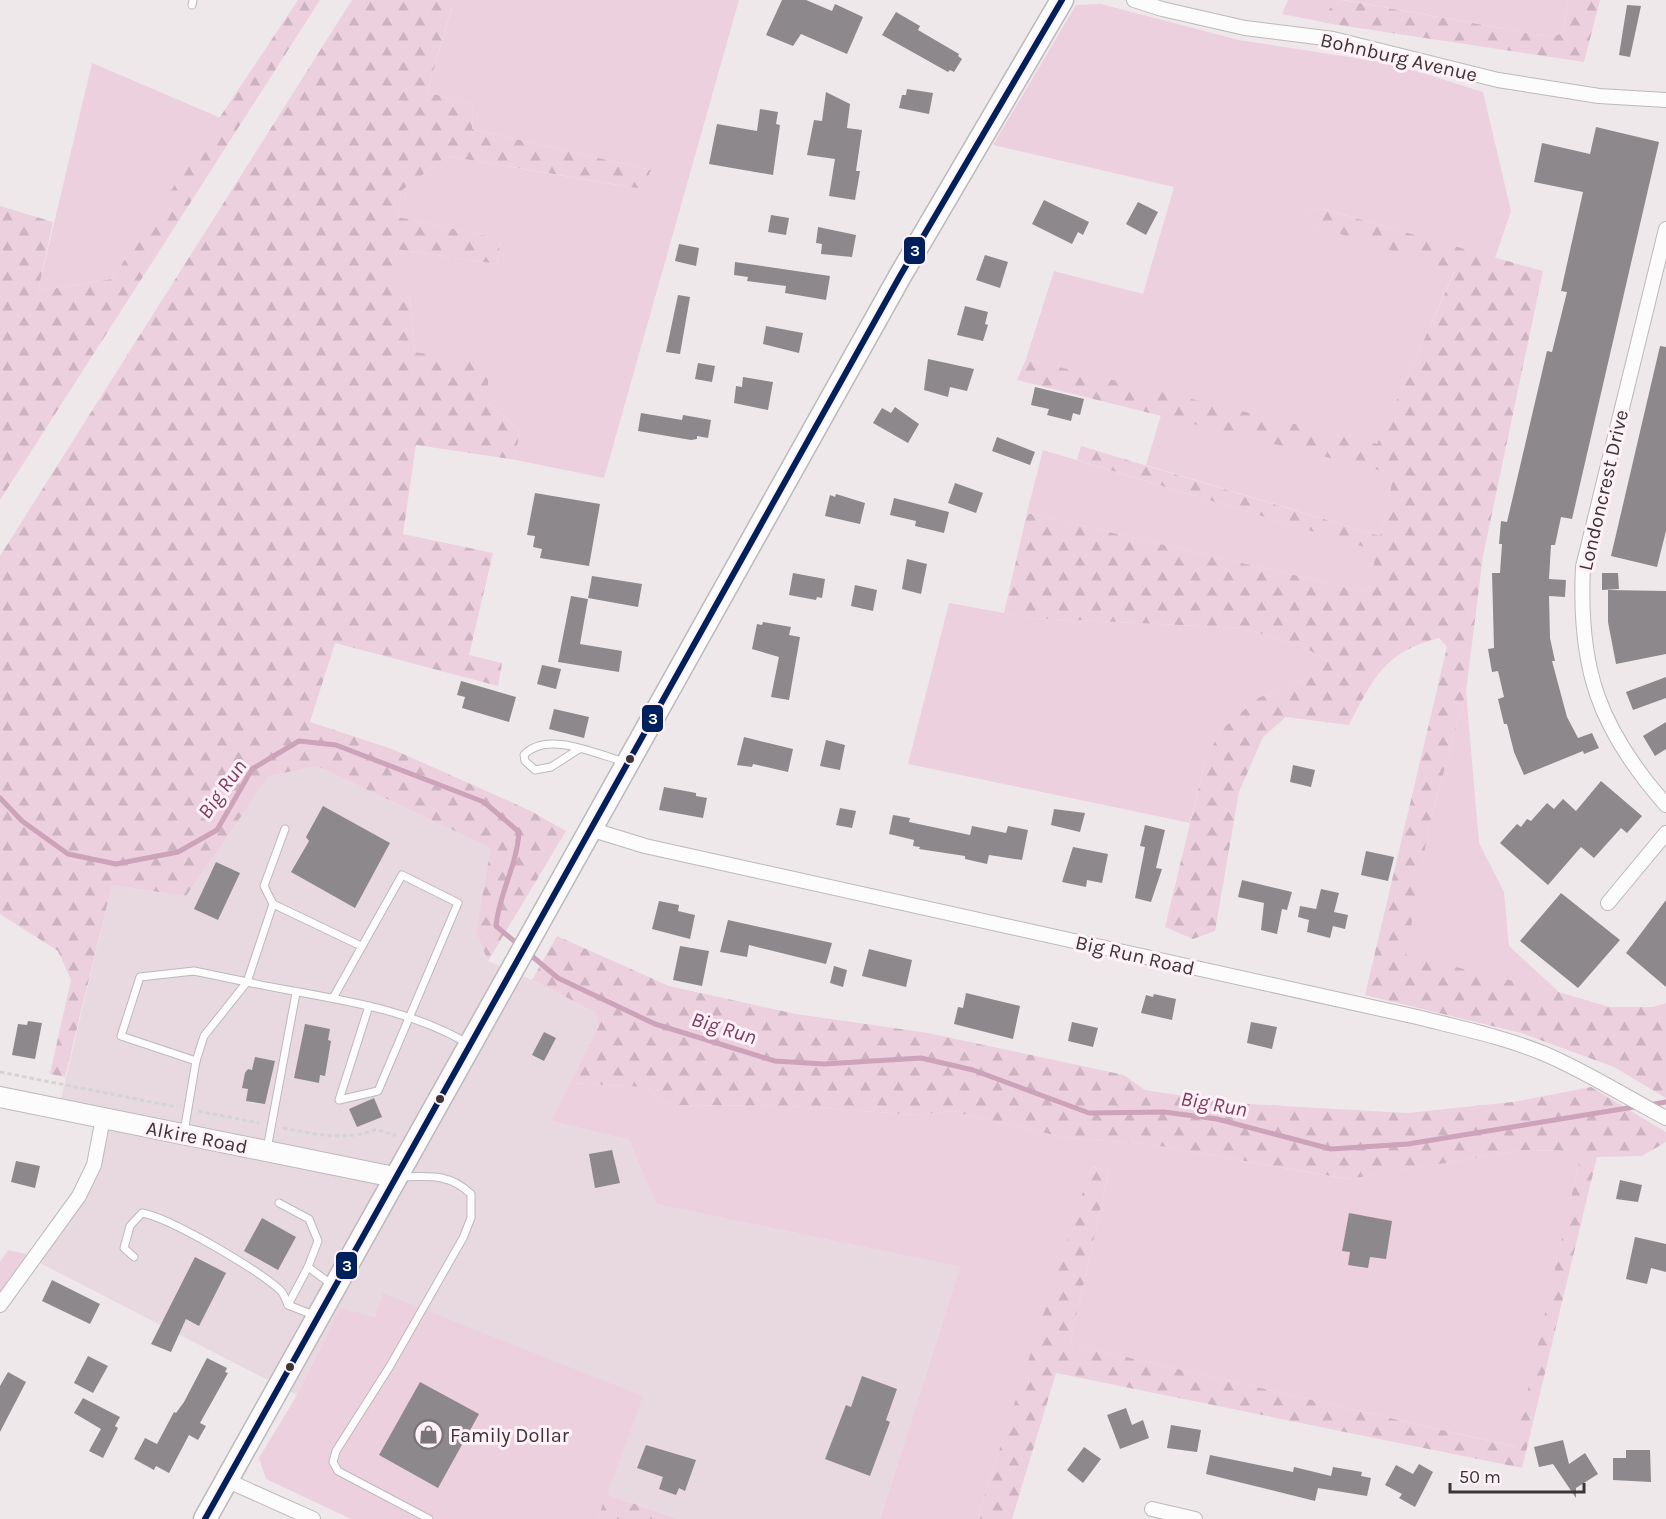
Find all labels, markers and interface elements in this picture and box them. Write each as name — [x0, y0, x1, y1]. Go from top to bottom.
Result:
street label: Bohnburg Avenue — [1318, 28, 1480, 87]
line badge: 3 — [903, 236, 926, 265]
text: 3 — [910, 241, 920, 260]
street label: Londoncrest Drive — [1574, 407, 1633, 573]
line badge: 3 — [641, 704, 664, 733]
text: 3 — [648, 709, 658, 728]
unlabelled marker — [624, 753, 636, 765]
water label: Big Run — [193, 755, 251, 823]
street label: Big Run Road — [1073, 931, 1197, 980]
water label: Big Run — [688, 1007, 760, 1049]
water label: Big Run — [1179, 1086, 1249, 1122]
unlabelled marker — [434, 1093, 446, 1105]
street label: Alkire Road — [144, 1116, 249, 1159]
line badge: 3 — [335, 1251, 358, 1280]
text: 3 — [342, 1256, 352, 1275]
unlabelled marker — [284, 1361, 296, 1373]
shop icon: Family Dollar — [413, 1419, 445, 1451]
place label: Family Dollar — [450, 1424, 570, 1447]
scale bar — [1450, 1456, 1584, 1494]
text: 50 m — [1459, 1466, 1501, 1488]

